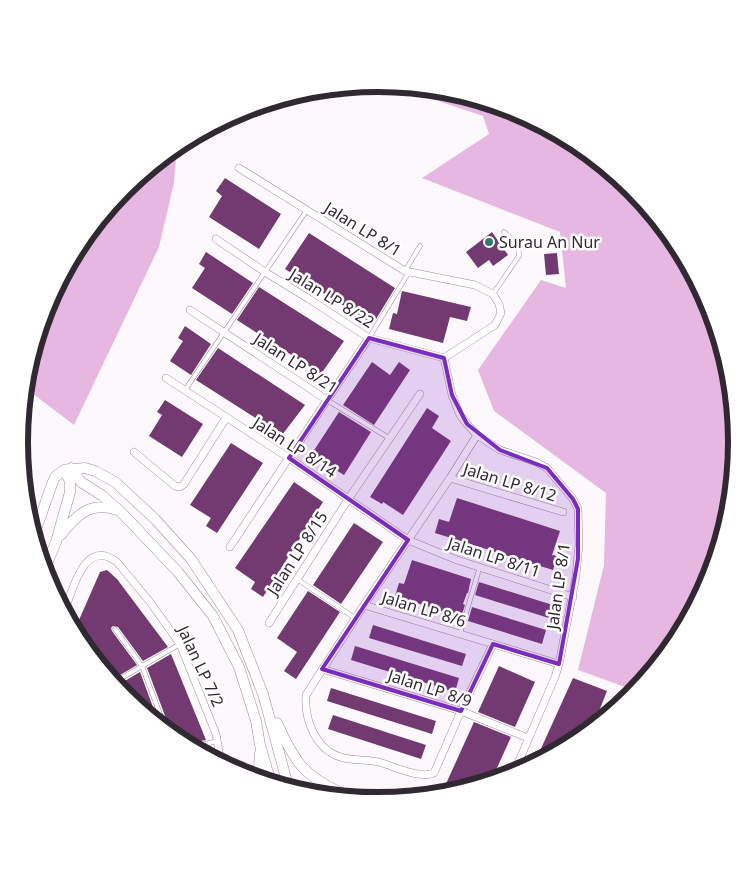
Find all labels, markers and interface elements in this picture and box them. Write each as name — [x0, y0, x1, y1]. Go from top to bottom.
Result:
street label: Jalan LP 8/1 — [319, 196, 406, 261]
place label: Surau An Nur — [499, 231, 600, 253]
marker: Surau An Nur — [483, 236, 495, 248]
street label: Jalan LP 8/22 — [284, 262, 379, 333]
street label: Jalan LP 8/21 — [248, 327, 342, 398]
street label: Jalan LP 8/14 — [247, 411, 341, 482]
street label: Jalan LP 8/12 — [459, 457, 559, 507]
street label: Jalan LP 8/15 — [261, 507, 332, 601]
street label: Jalan LP 8/11 — [443, 531, 543, 582]
street label: Jalan LP 8/1 — [541, 541, 575, 633]
street label: Jalan LP 8/6 — [377, 585, 469, 632]
street label: Jalan LP 7/2 — [172, 620, 229, 710]
street label: Jalan LP 8/9 — [383, 663, 475, 712]

